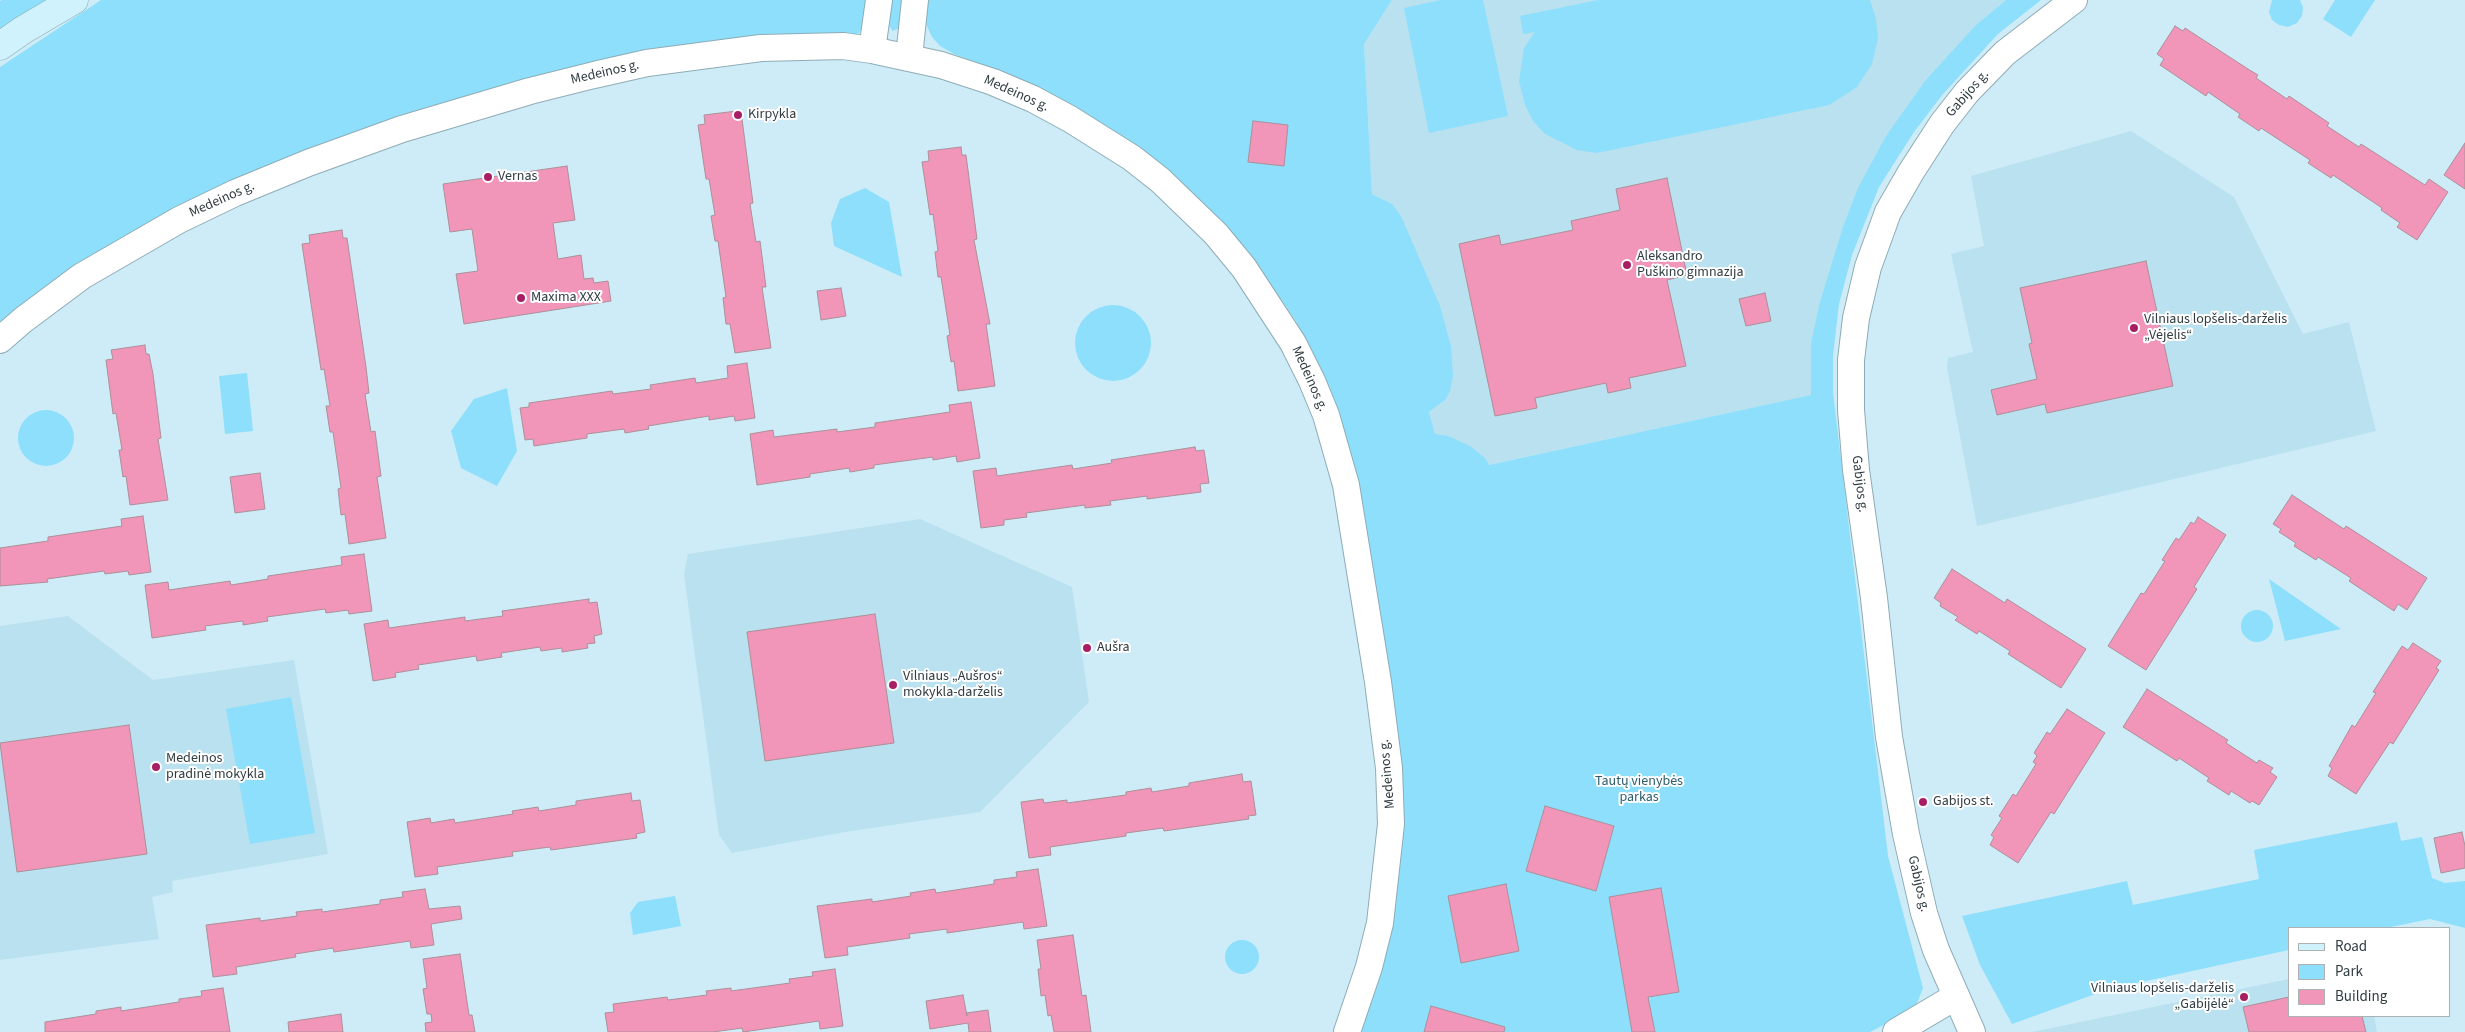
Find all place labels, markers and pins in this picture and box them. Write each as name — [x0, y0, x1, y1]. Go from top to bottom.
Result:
place label: Kirpykla — [748, 107, 796, 123]
marker: Kirpykla — [732, 109, 744, 121]
place label: Vernas — [498, 169, 537, 185]
marker: Vernas — [482, 171, 494, 183]
place label: Aleksandro Puškino gimnazija — [1637, 249, 1744, 282]
marker: Aleksandro Puškino gimnazija — [1621, 259, 1633, 271]
place label: Maxima XXX — [531, 290, 601, 306]
marker: Maxima XXX — [515, 292, 527, 304]
place label: Vilniaus lopšelis-darželis „Vėjelis“ — [2144, 312, 2287, 344]
marker: Vilniaus lopšelis-darželis „Vėjelis“ — [2128, 322, 2140, 334]
place label: Aušra — [1097, 640, 1130, 656]
marker: Aušra — [1081, 642, 1093, 654]
place label: Vilniaus „Aušros“ mokykla-darželis — [903, 669, 1003, 702]
marker: Vilniaus „Aušros“ mokykla-darželis — [887, 679, 899, 691]
place label: Medeinos pradinė mokykla — [166, 751, 264, 784]
marker: Medeinos pradinė mokykla — [150, 761, 162, 773]
place label: Gabijos st. — [1933, 794, 1993, 810]
marker: Gabijos st. — [1917, 796, 1929, 808]
place label: Vilniaus lopšelis-darželis „Gabijėlė“ — [2091, 981, 2234, 1014]
marker: Vilniaus lopšelis-darželis „Gabijėlė“ — [2238, 991, 2250, 1003]

